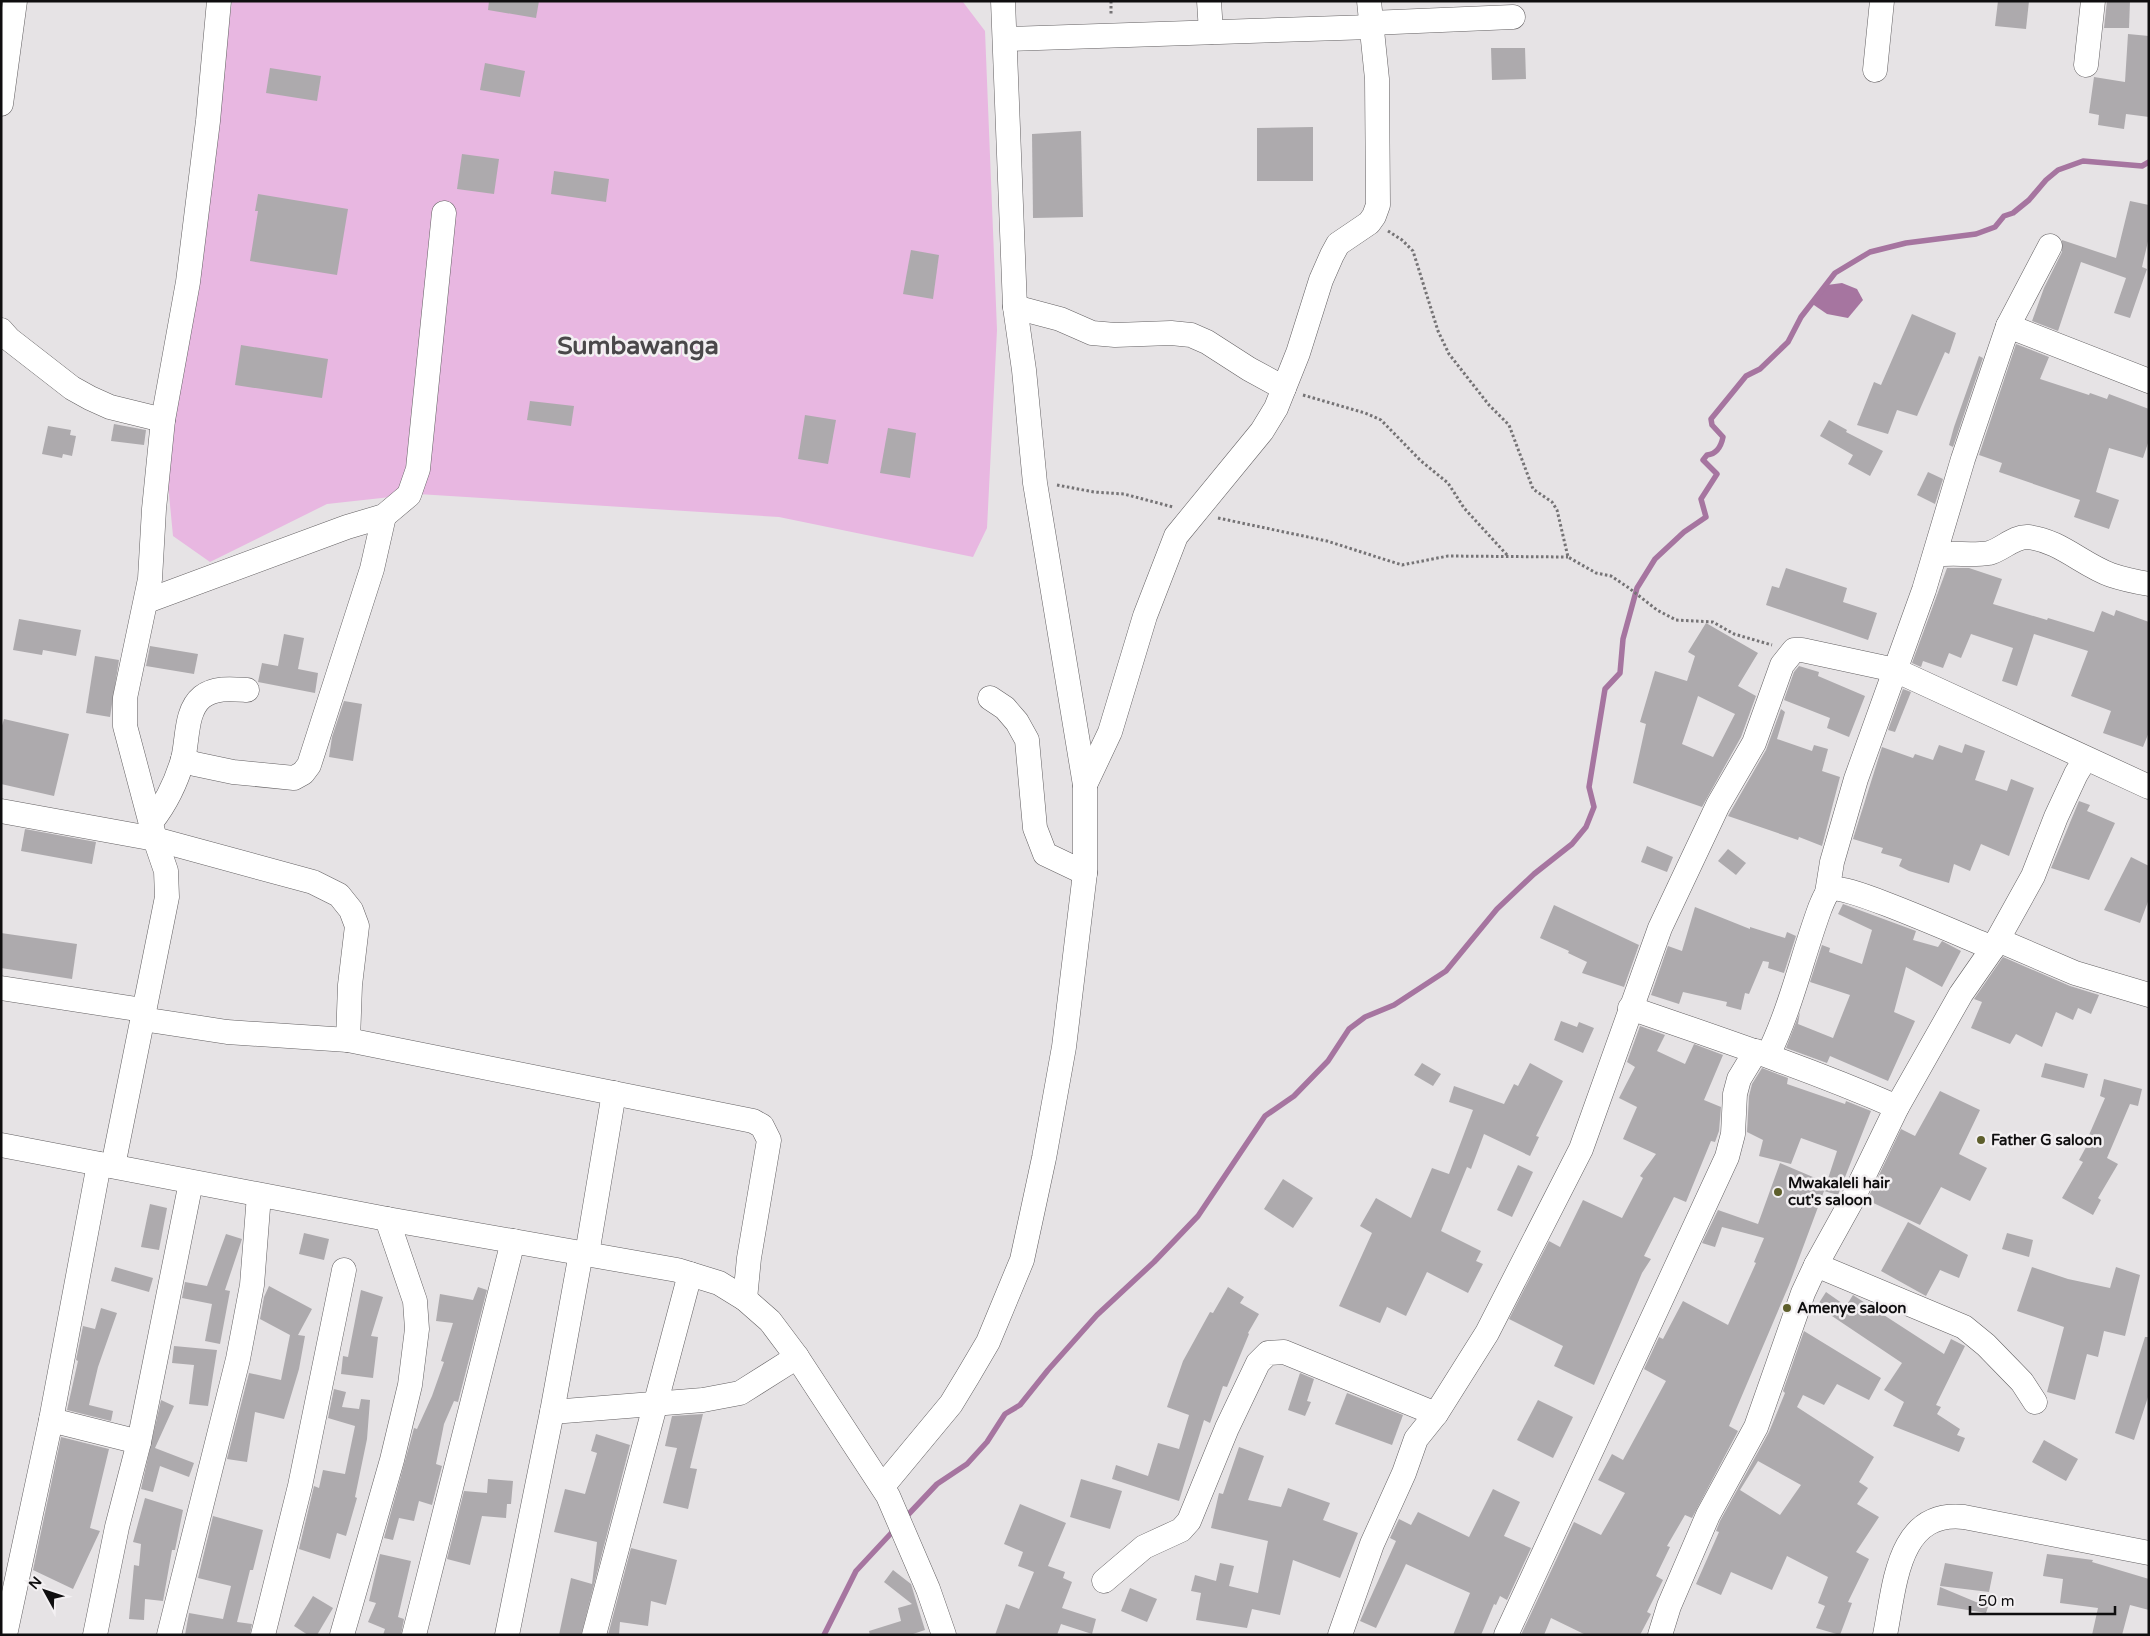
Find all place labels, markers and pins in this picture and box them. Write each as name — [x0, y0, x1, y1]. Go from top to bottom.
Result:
place label: Father G saloon — [1991, 1131, 2102, 1149]
marker: Father G saloon — [1975, 1134, 1987, 1146]
place label: Mwakaleli hair cut's saloon — [1788, 1174, 1890, 1209]
marker: Mwakaleli hair cut's saloon — [1772, 1186, 1784, 1198]
place label: Amenye saloon — [1797, 1299, 1906, 1318]
marker: Amenye saloon — [1781, 1302, 1793, 1314]

